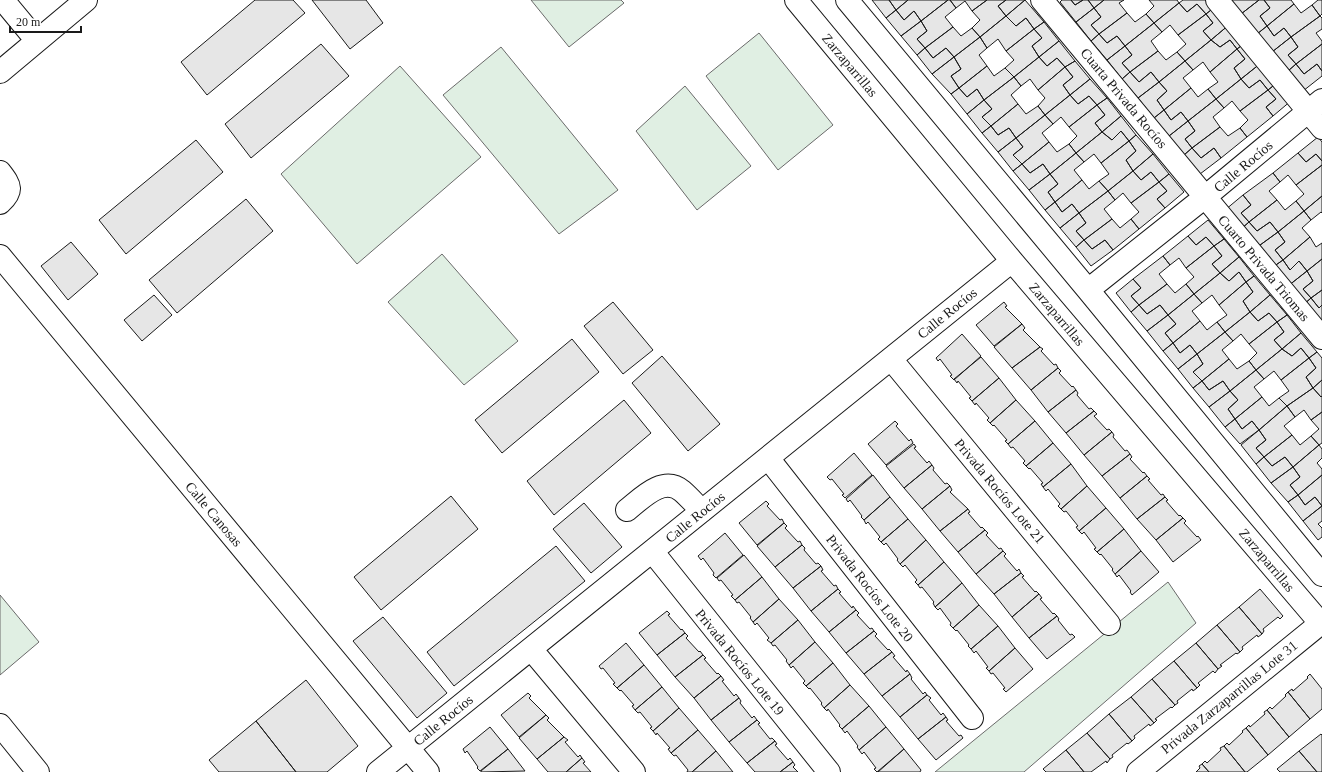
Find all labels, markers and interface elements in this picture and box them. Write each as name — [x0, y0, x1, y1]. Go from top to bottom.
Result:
scale bar — [10, 8, 81, 34]
text: 20 m — [16, 15, 41, 29]
street label: Zarzaparrillas — [819, 31, 880, 100]
street label: Cuarta Privada Rocíos — [1077, 45, 1170, 151]
street label: Calle Rocíos — [1211, 138, 1276, 195]
street label: Cuarto Privada Triomas — [1215, 212, 1312, 324]
street label: Zarzaparrillas — [1026, 280, 1087, 349]
street label: Calle Rocíos — [915, 285, 980, 342]
street label: Privada Rocíos Lote 21 — [952, 436, 1048, 547]
street label: Calle Canosas — [182, 479, 245, 550]
street label: Calle Rocíos — [663, 489, 728, 546]
street label: Zarzaparrillas — [1236, 526, 1297, 595]
street label: Privada Rocíos Lote 20 — [823, 532, 916, 645]
street label: Privada Rocíos Lote 19 — [692, 606, 787, 718]
street label: Privada Zarzaparrillas Lote 31 — [1158, 638, 1300, 757]
street label: Calle Rocíos — [411, 692, 476, 749]

